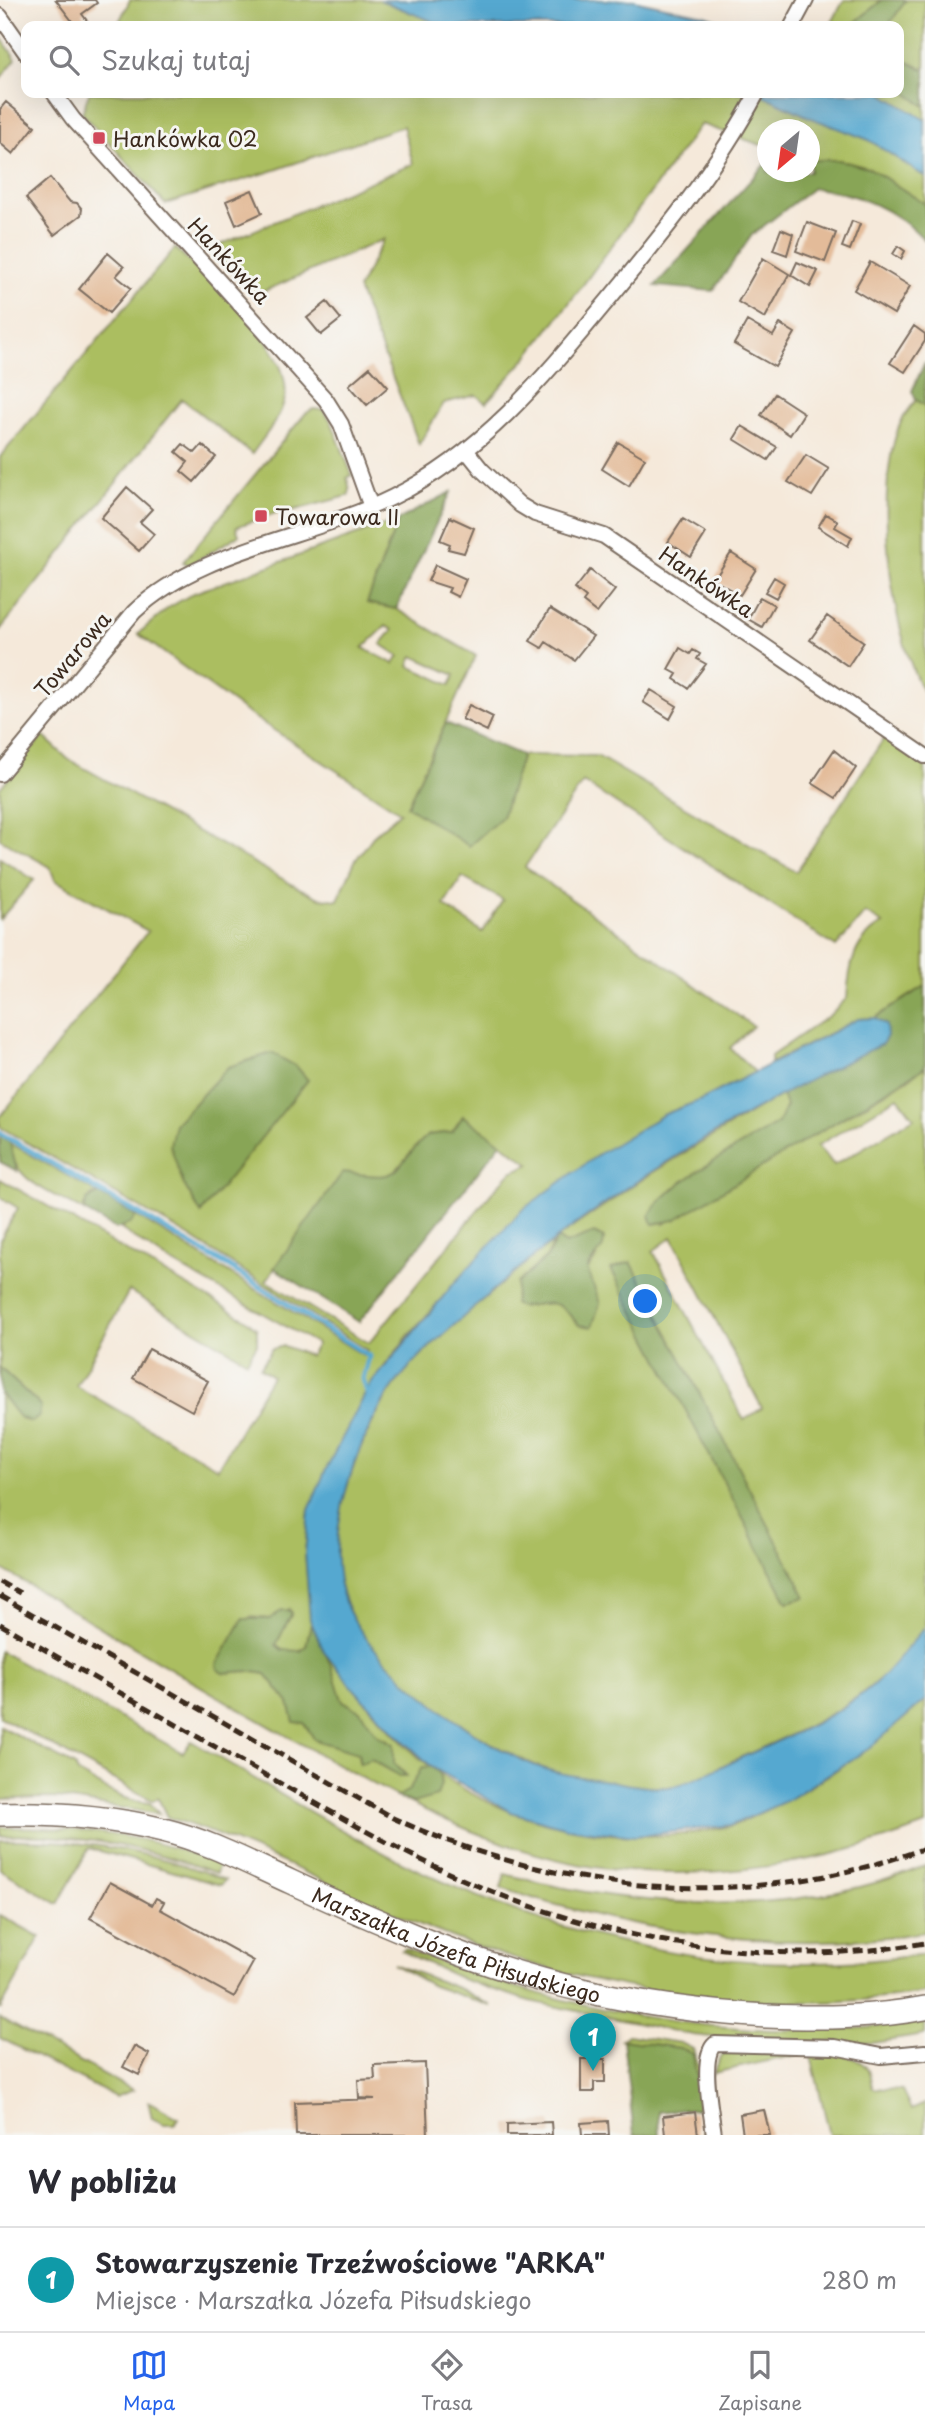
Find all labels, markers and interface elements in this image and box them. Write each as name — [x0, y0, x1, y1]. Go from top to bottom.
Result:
search box — [21, 21, 904, 98]
text: Szukaj tutaj — [101, 40, 251, 79]
icon: search — [45, 41, 83, 79]
north arrow — [757, 119, 820, 182]
place label: Hankówka 02 — [113, 122, 257, 154]
marker: Hankówka 02 — [91, 130, 107, 146]
street label: Hankówka — [181, 209, 279, 311]
place label: Towarowa II — [275, 500, 399, 532]
marker: Towarowa II — [253, 508, 269, 524]
street label: Hankówka — [653, 537, 761, 625]
street label: Towarowa — [26, 604, 118, 704]
your location — [628, 1284, 662, 1318]
street label: Marszałka Józefa Piłsudskiego — [307, 1878, 604, 2010]
pin: 1 — [570, 2013, 616, 2071]
text: W pobliżu — [28, 2158, 177, 2203]
text: Stowarzyszenie Trzeźwościowe "ARKA" — [95, 2243, 605, 2282]
text: 1 — [46, 2262, 57, 2297]
text: 280 m — [822, 2262, 897, 2297]
text: Miejsce · Marszałka Józefa Piłsudskiego — [95, 2282, 531, 2317]
tab: Mapa — [123, 2346, 175, 2416]
tab: Trasa — [421, 2346, 473, 2416]
tab: Zapisane — [718, 2346, 802, 2416]

